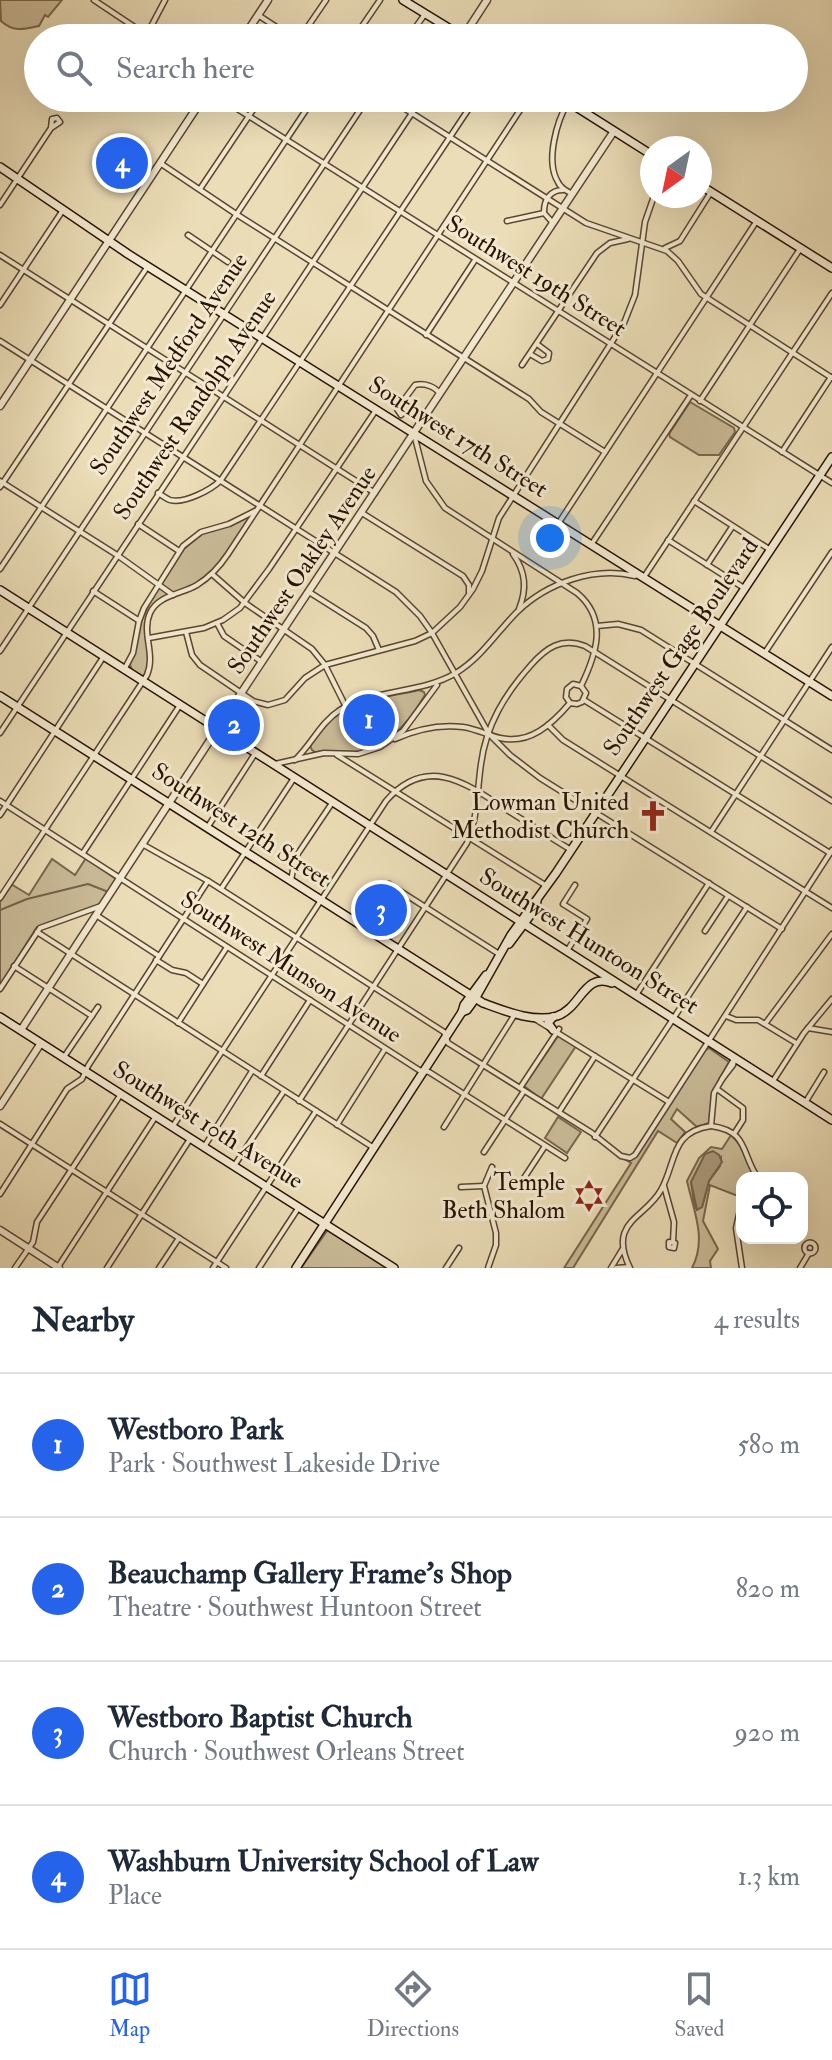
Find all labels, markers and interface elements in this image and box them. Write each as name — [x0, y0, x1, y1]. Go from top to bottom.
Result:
search box — [24, 24, 808, 112]
icon: search — [52, 46, 96, 90]
text: Search here — [116, 50, 255, 87]
pin: 4 — [96, 133, 148, 193]
north arrow — [640, 136, 712, 208]
street label: Southwest 19th Street — [440, 208, 632, 344]
street label: Southwest Medford Avenue — [83, 247, 255, 481]
street label: Southwest Randolph Avenue — [106, 284, 284, 526]
street label: Southwest 17th Street — [362, 369, 554, 505]
street label: Southwest Oakley Avenue — [221, 460, 383, 680]
your location — [530, 518, 570, 558]
street label: Southwest Gage Boulevard — [596, 532, 766, 762]
pin: 1 — [343, 690, 395, 750]
pin: 2 — [208, 695, 260, 755]
street label: Southwest 12th Street — [146, 756, 336, 894]
place label: Lowman United Methodist Church — [451, 787, 629, 846]
church icon: Lowman United Methodist Church — [636, 799, 670, 833]
street label: Southwest Huntoon Street — [473, 861, 705, 1021]
pin: 3 — [355, 880, 407, 940]
street label: Southwest Munson Avenue — [175, 884, 407, 1050]
street label: Southwest 10th Avenue — [107, 1054, 309, 1196]
place label: Temple Beth Shalom — [442, 1167, 565, 1226]
map controls — [736, 1172, 808, 1244]
button: locate — [736, 1172, 808, 1244]
synagogue icon: Temple Beth Shalom — [572, 1179, 606, 1213]
text: Nearby — [32, 1299, 134, 1342]
text: 4 results — [714, 1304, 800, 1336]
text: Westboro Park — [108, 1411, 284, 1448]
text: 1 — [53, 1429, 63, 1461]
text: 580 m — [737, 1429, 800, 1461]
text: Park · Southwest Lakeside Drive — [108, 1448, 440, 1480]
text: Beauchamp Gallery Frame's Shop — [108, 1555, 512, 1592]
text: 2 — [51, 1573, 65, 1605]
text: 820 m — [736, 1573, 800, 1605]
text: Theatre · Southwest Huntoon Street — [108, 1592, 482, 1624]
text: Westboro Baptist Church — [108, 1699, 412, 1736]
text: 3 — [53, 1717, 63, 1749]
text: 920 m — [735, 1717, 800, 1749]
text: Church · Southwest Orleans Street — [108, 1736, 465, 1768]
text: Washburn University School of Law — [108, 1843, 539, 1880]
text: 4 — [51, 1861, 65, 1893]
text: 1.3 km — [738, 1861, 800, 1893]
text: Place — [108, 1880, 162, 1912]
tab: Map — [108, 1967, 152, 2043]
tab: Directions — [367, 1967, 459, 2043]
tab: Saved — [674, 1967, 724, 2043]

